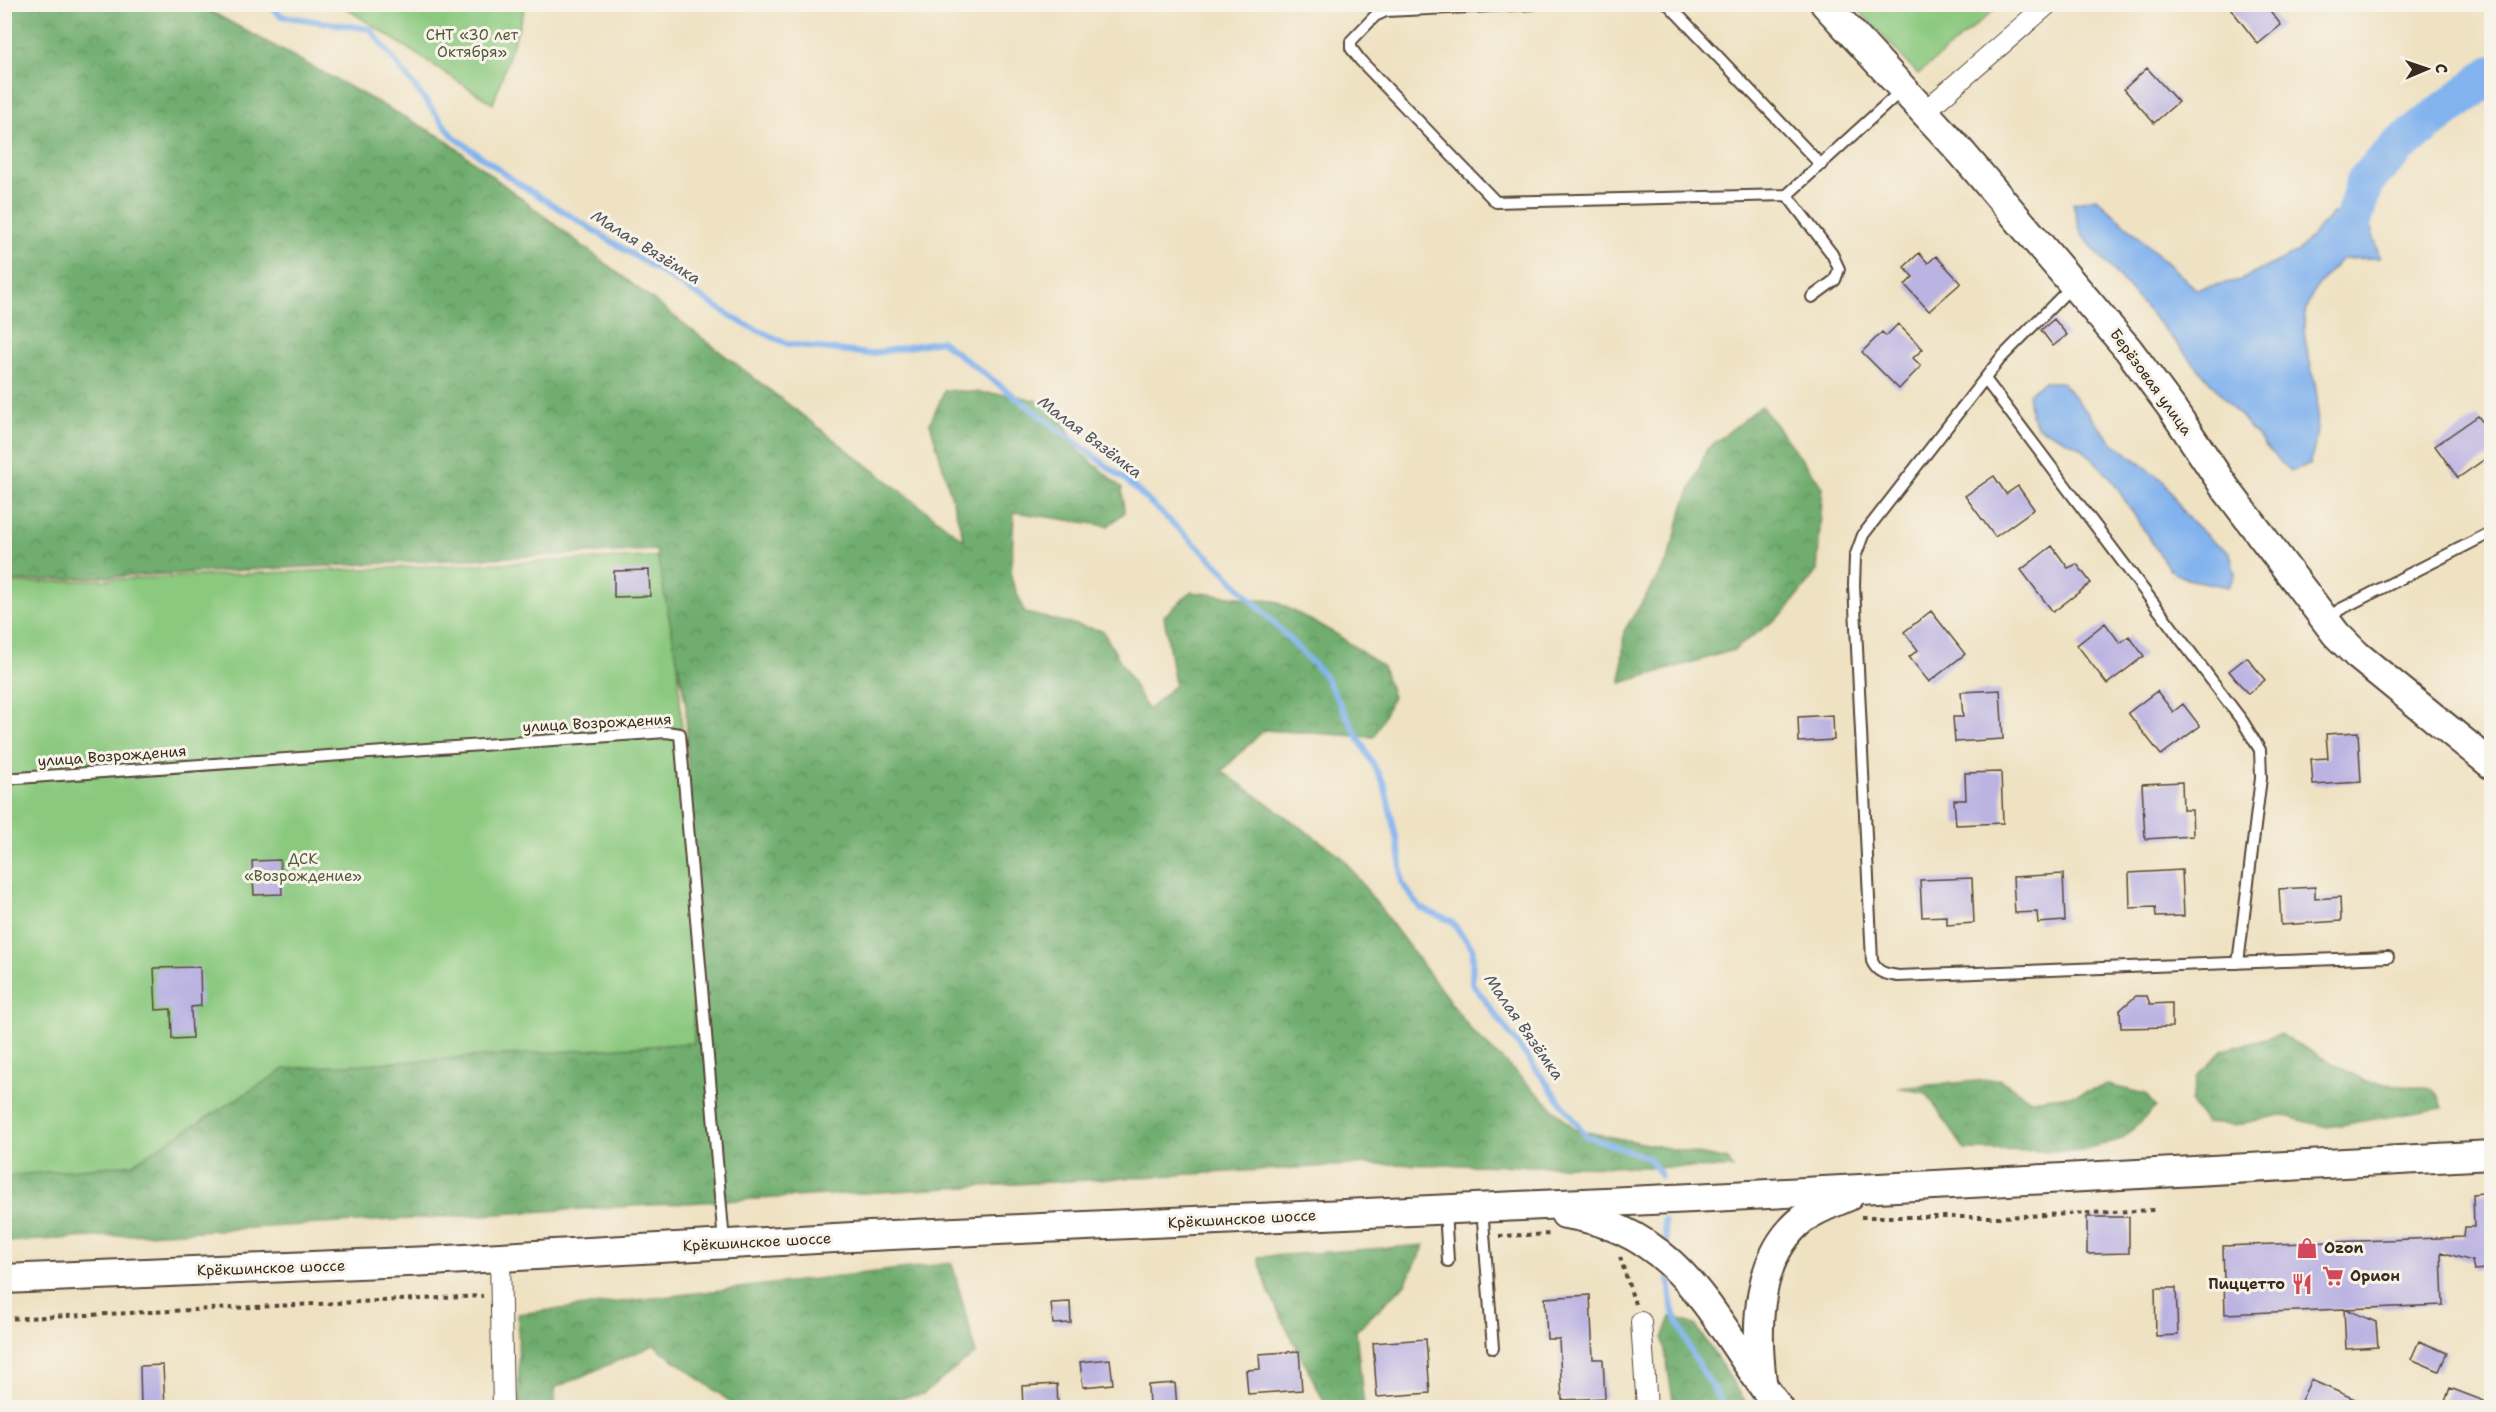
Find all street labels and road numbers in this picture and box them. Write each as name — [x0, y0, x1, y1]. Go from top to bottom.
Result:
street label: Берёзовая улица — [2105, 325, 2197, 440]
street label: улица Возрождения — [522, 709, 672, 737]
street label: улица Возрождения — [37, 741, 187, 771]
street label: Крёкшинское шоссе — [1167, 1205, 1317, 1233]
street label: Крёкшинское шоссе — [682, 1228, 832, 1256]
street label: Крёкшинское шоссе — [196, 1255, 346, 1281]

